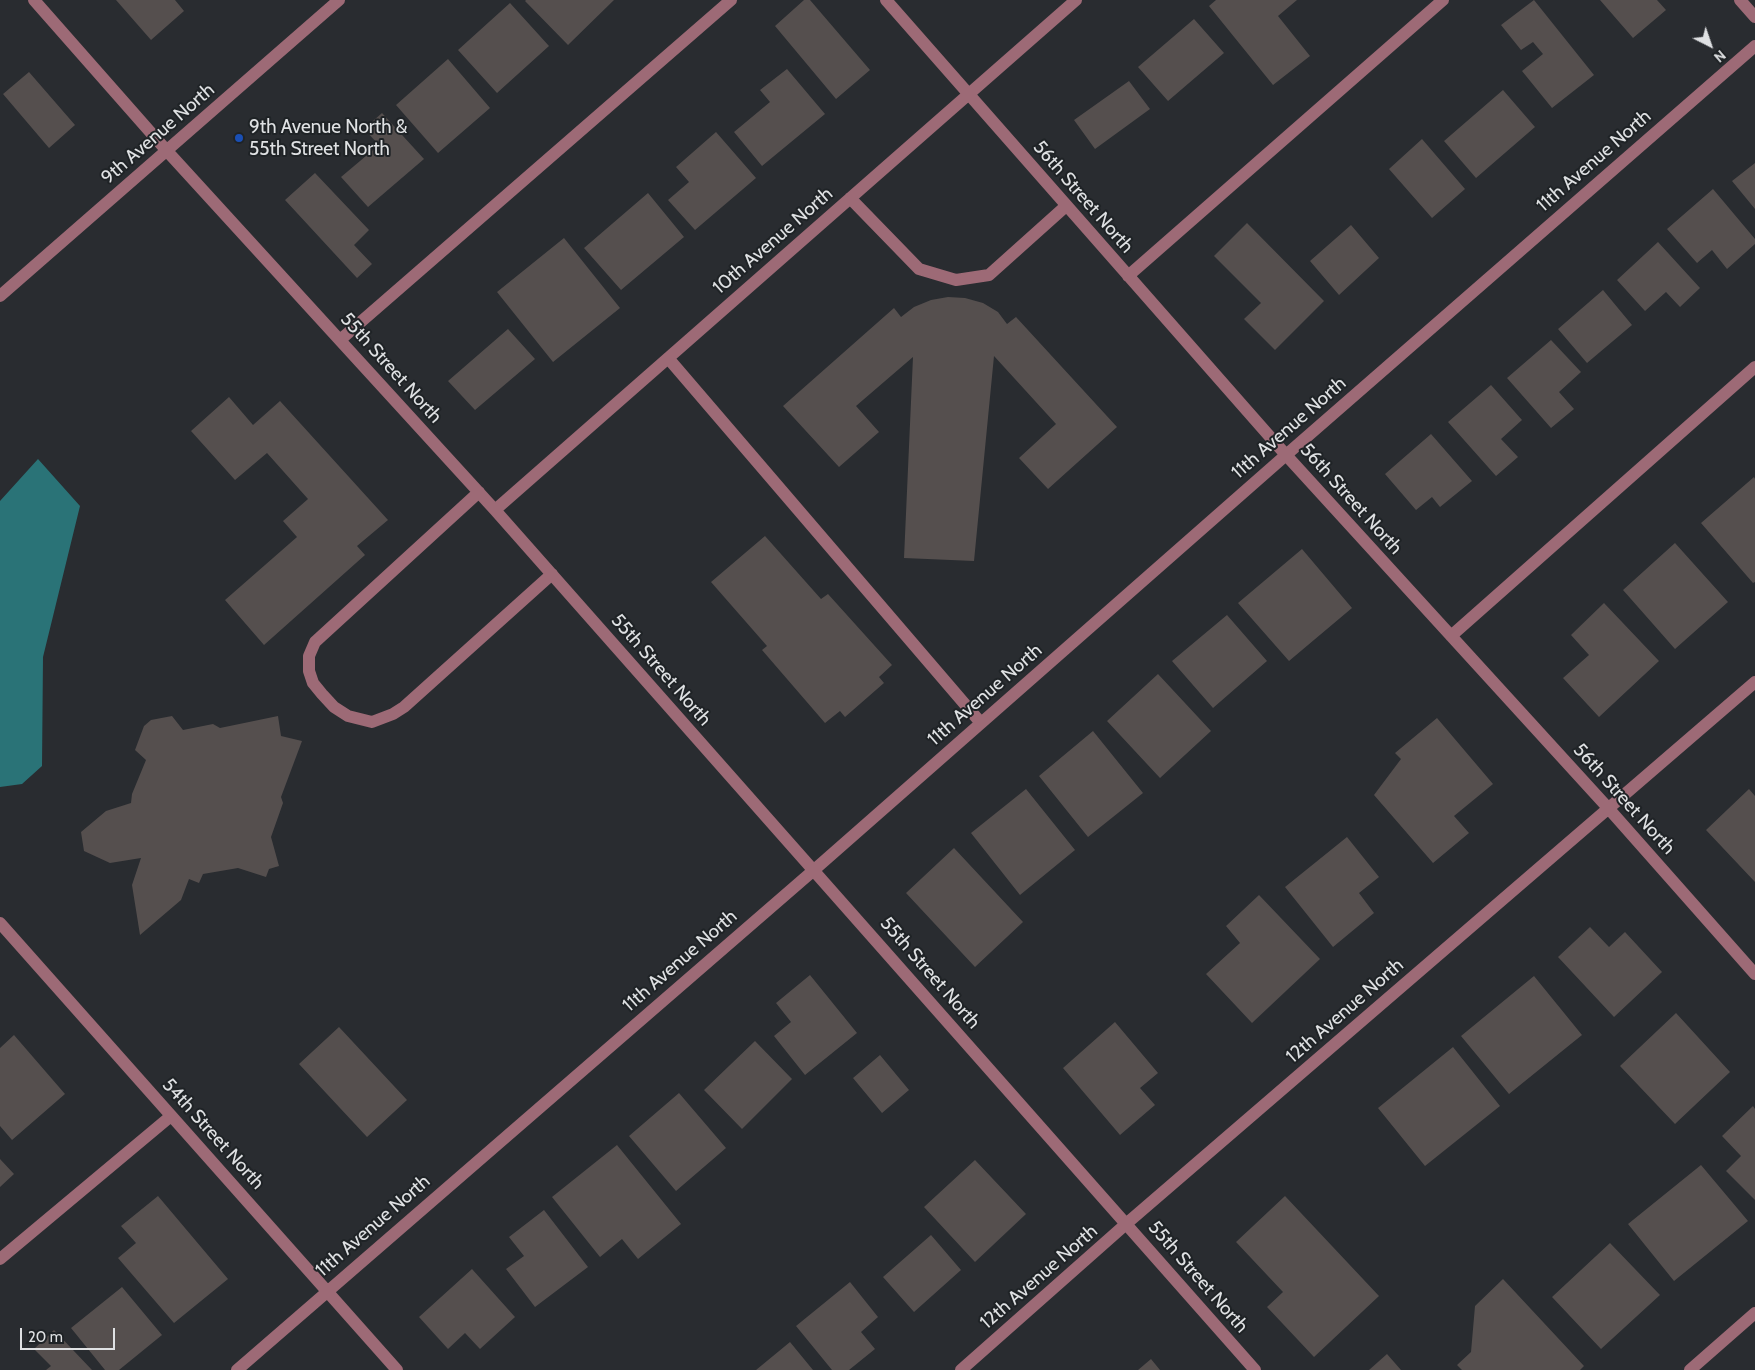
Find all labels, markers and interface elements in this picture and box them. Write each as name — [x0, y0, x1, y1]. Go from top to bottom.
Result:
north arrow — [1685, 20, 1735, 70]
text: N — [1710, 46, 1729, 66]
street label: 9th Avenue North — [97, 79, 219, 189]
street label: 11th Avenue North — [1532, 105, 1656, 217]
place label: 9th Avenue North & 55th Street North — [249, 116, 407, 160]
marker: 9th Avenue North & 55th Street North — [233, 132, 245, 144]
street label: 56th Street North — [1028, 136, 1138, 258]
street label: 10th Avenue North — [708, 183, 838, 299]
street label: 55th Street North — [335, 308, 447, 428]
street label: 11th Avenue North — [1227, 372, 1351, 484]
street label: 56th Street North — [1295, 439, 1407, 559]
street label: 55th Street North — [606, 609, 716, 731]
street label: 11th Avenue North — [923, 639, 1047, 751]
street label: 56th Street North — [1568, 739, 1680, 859]
street label: 11th Avenue North — [618, 905, 742, 1017]
street label: 55th Street North — [875, 912, 985, 1034]
street label: 12th Avenue North — [1282, 954, 1408, 1068]
street label: 54th Street North — [157, 1074, 269, 1194]
street label: 11th Avenue North — [311, 1170, 435, 1282]
street label: 55th Street North — [1143, 1216, 1253, 1338]
street label: 12th Avenue North — [976, 1220, 1102, 1334]
scale bar — [22, 1318, 118, 1350]
text: 20 m — [28, 1328, 63, 1346]

